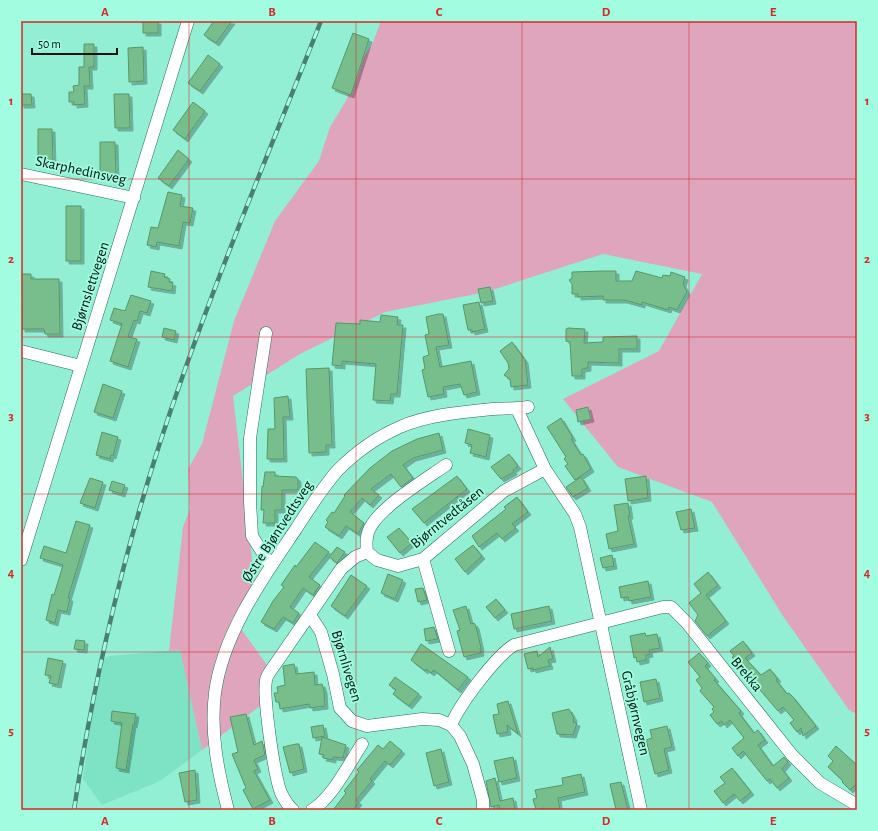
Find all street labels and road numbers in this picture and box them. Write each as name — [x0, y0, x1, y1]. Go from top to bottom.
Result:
street label: Skarphedinsveg — [34, 154, 128, 188]
street label: Bjørnslettvegen — [69, 240, 112, 332]
street label: Østre Bjøntvedtsveg — [239, 477, 316, 585]
street label: Bjørntvedtåsen — [408, 483, 487, 551]
street label: Bjørnlivegen — [329, 629, 365, 704]
street label: Brekka — [728, 654, 765, 694]
street label: Gråbjørnvegen — [618, 669, 653, 757]

